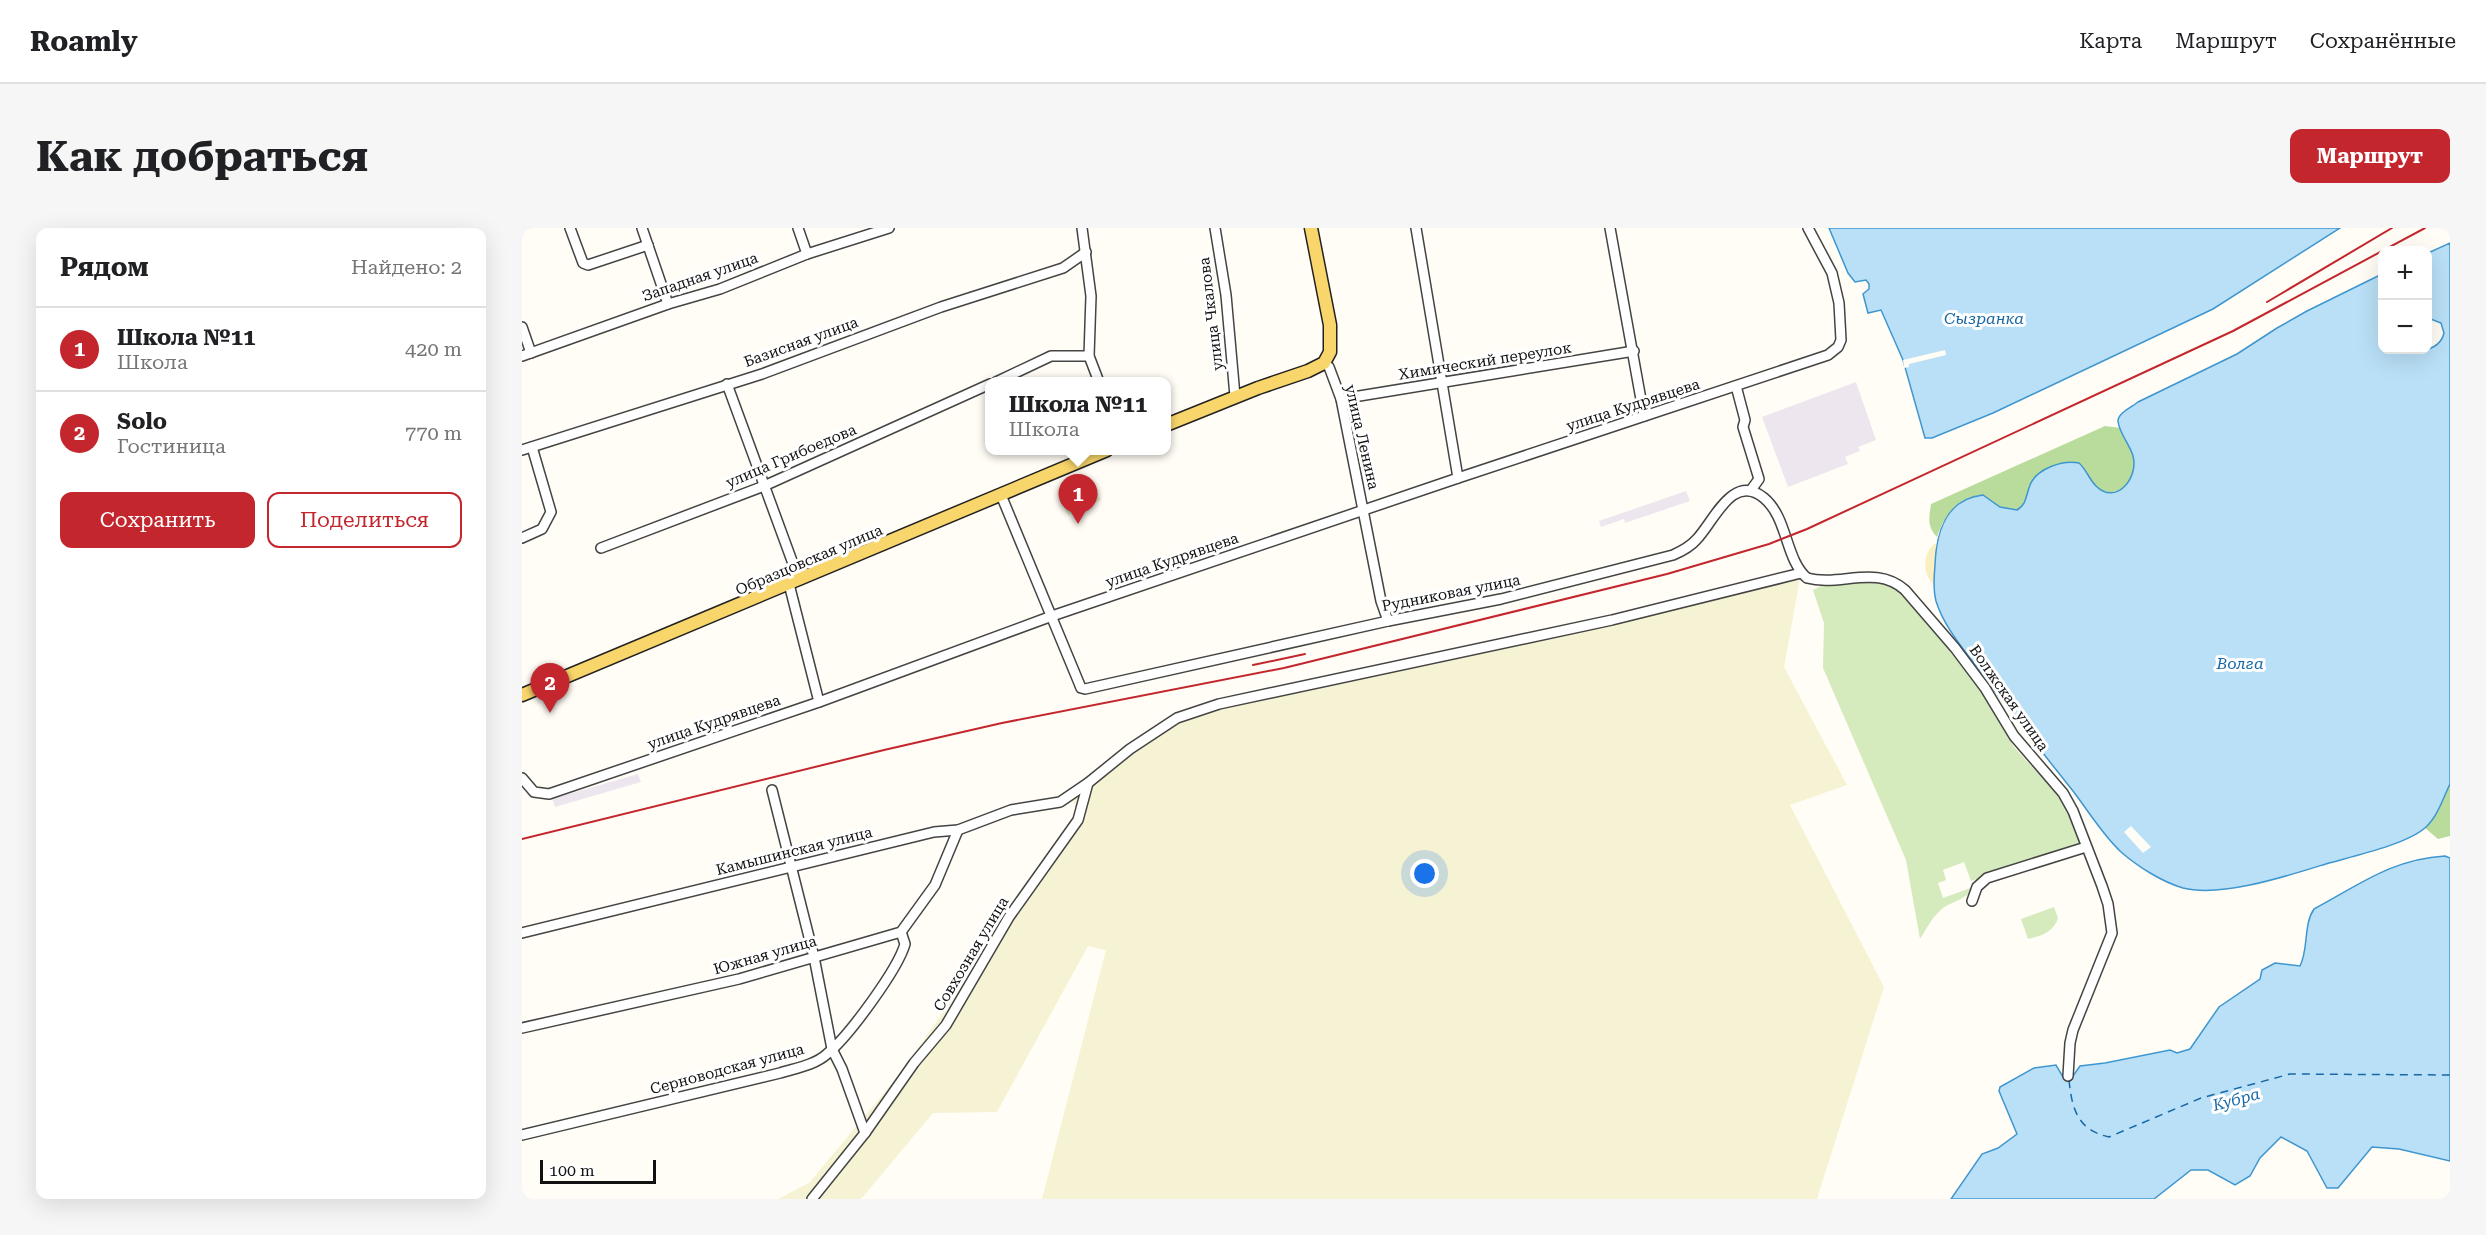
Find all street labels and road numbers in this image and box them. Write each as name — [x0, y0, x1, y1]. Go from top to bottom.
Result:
street label: Западная улица — [640, 249, 760, 305]
street label: улица Чкалова — [1195, 256, 1227, 372]
street label: Базисная улица — [742, 313, 860, 371]
street label: Химический переулок — [1397, 338, 1573, 384]
street label: улица Кудрявцева — [1564, 375, 1702, 435]
street label: улица Ленина — [1341, 383, 1383, 491]
street label: улица Грибоедова — [723, 420, 859, 492]
street label: Образцовская улица — [733, 521, 885, 599]
street label: улица Кудрявцева — [1103, 529, 1241, 591]
street label: Рудниковая улица — [1380, 571, 1522, 615]
street label: Волжская улица — [1966, 641, 2052, 755]
street label: улица Кудрявцева — [645, 691, 783, 753]
street label: Камышинская улица — [714, 823, 874, 879]
street label: Совхозная улица — [930, 894, 1012, 1014]
street label: Южная улица — [711, 932, 819, 978]
street label: Серноводская улица — [648, 1040, 806, 1098]

